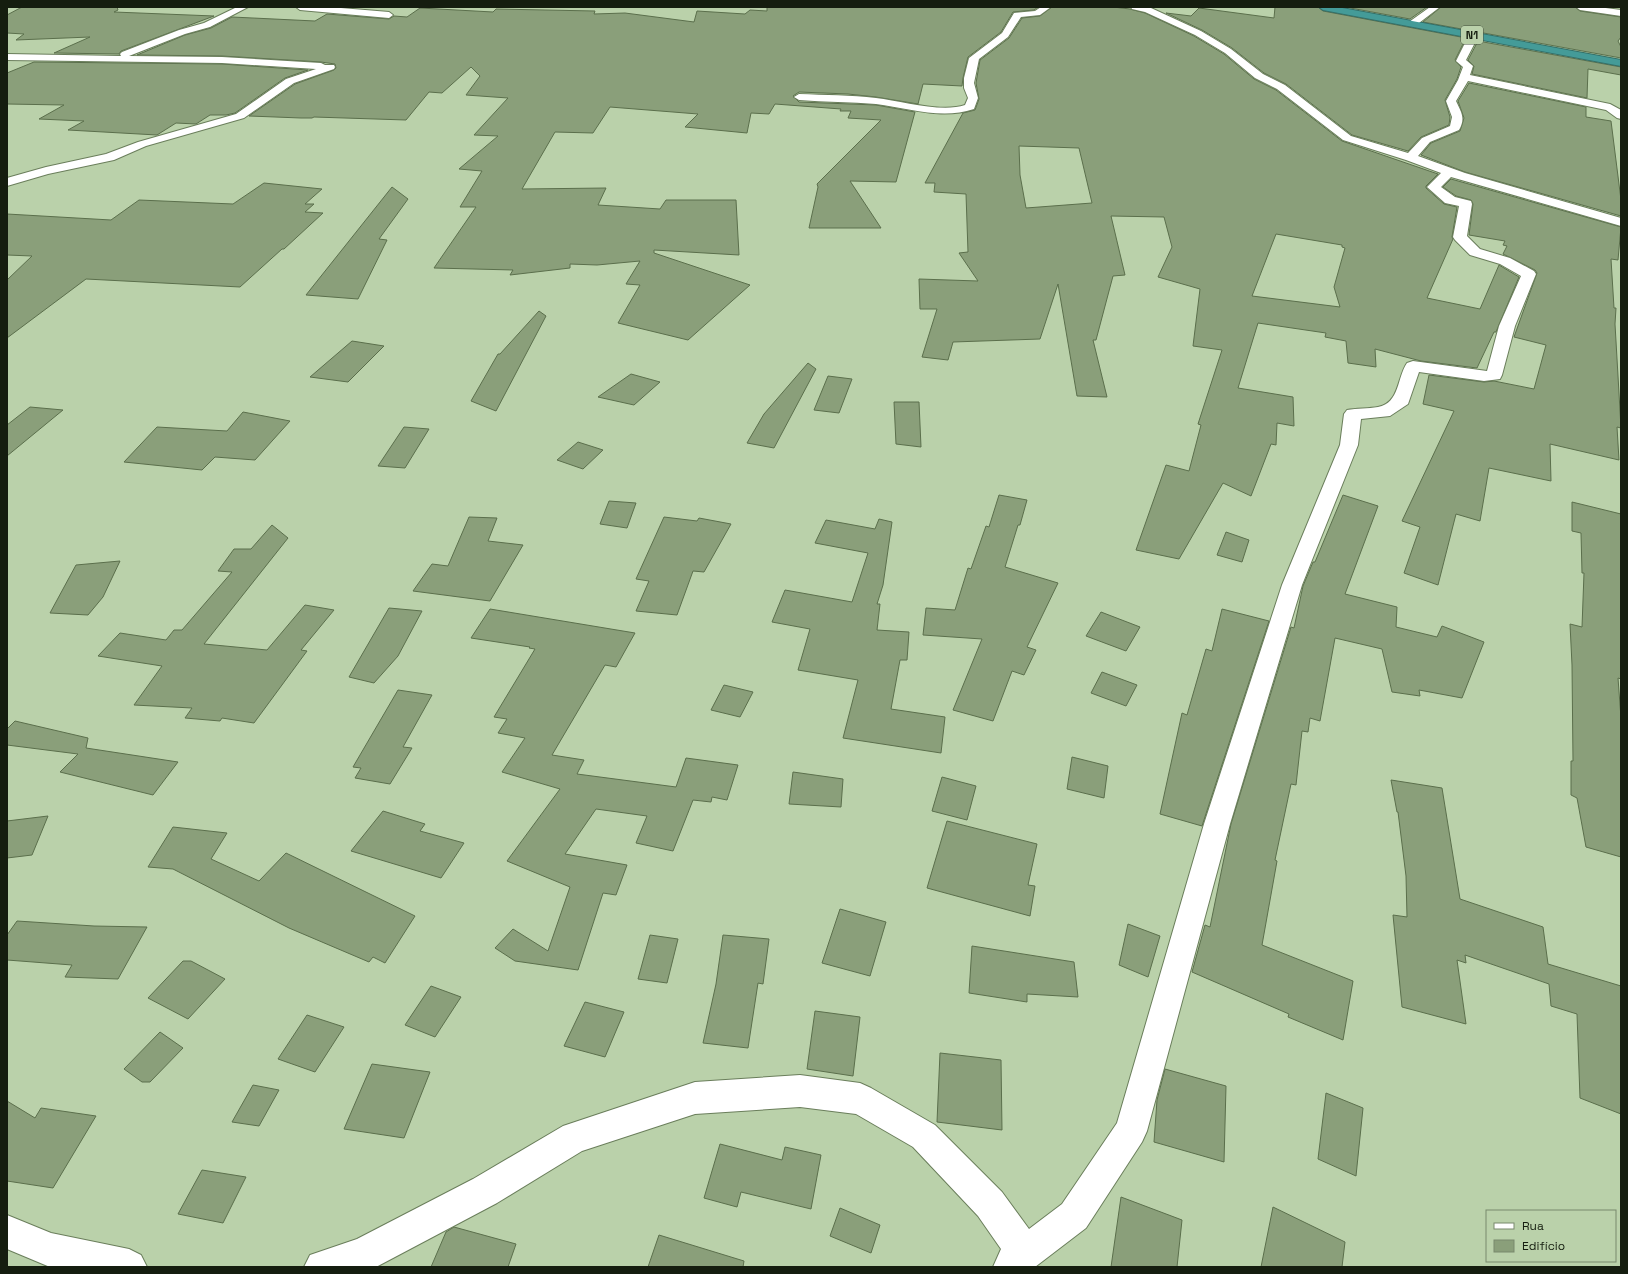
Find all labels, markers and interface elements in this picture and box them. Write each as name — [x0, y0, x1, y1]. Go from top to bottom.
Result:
road number: N1 — [1461, 26, 1483, 44]
legend — [1486, 1210, 1616, 1262]
text: Rua — [1522, 1218, 1544, 1234]
text: Edifício — [1522, 1238, 1565, 1254]

